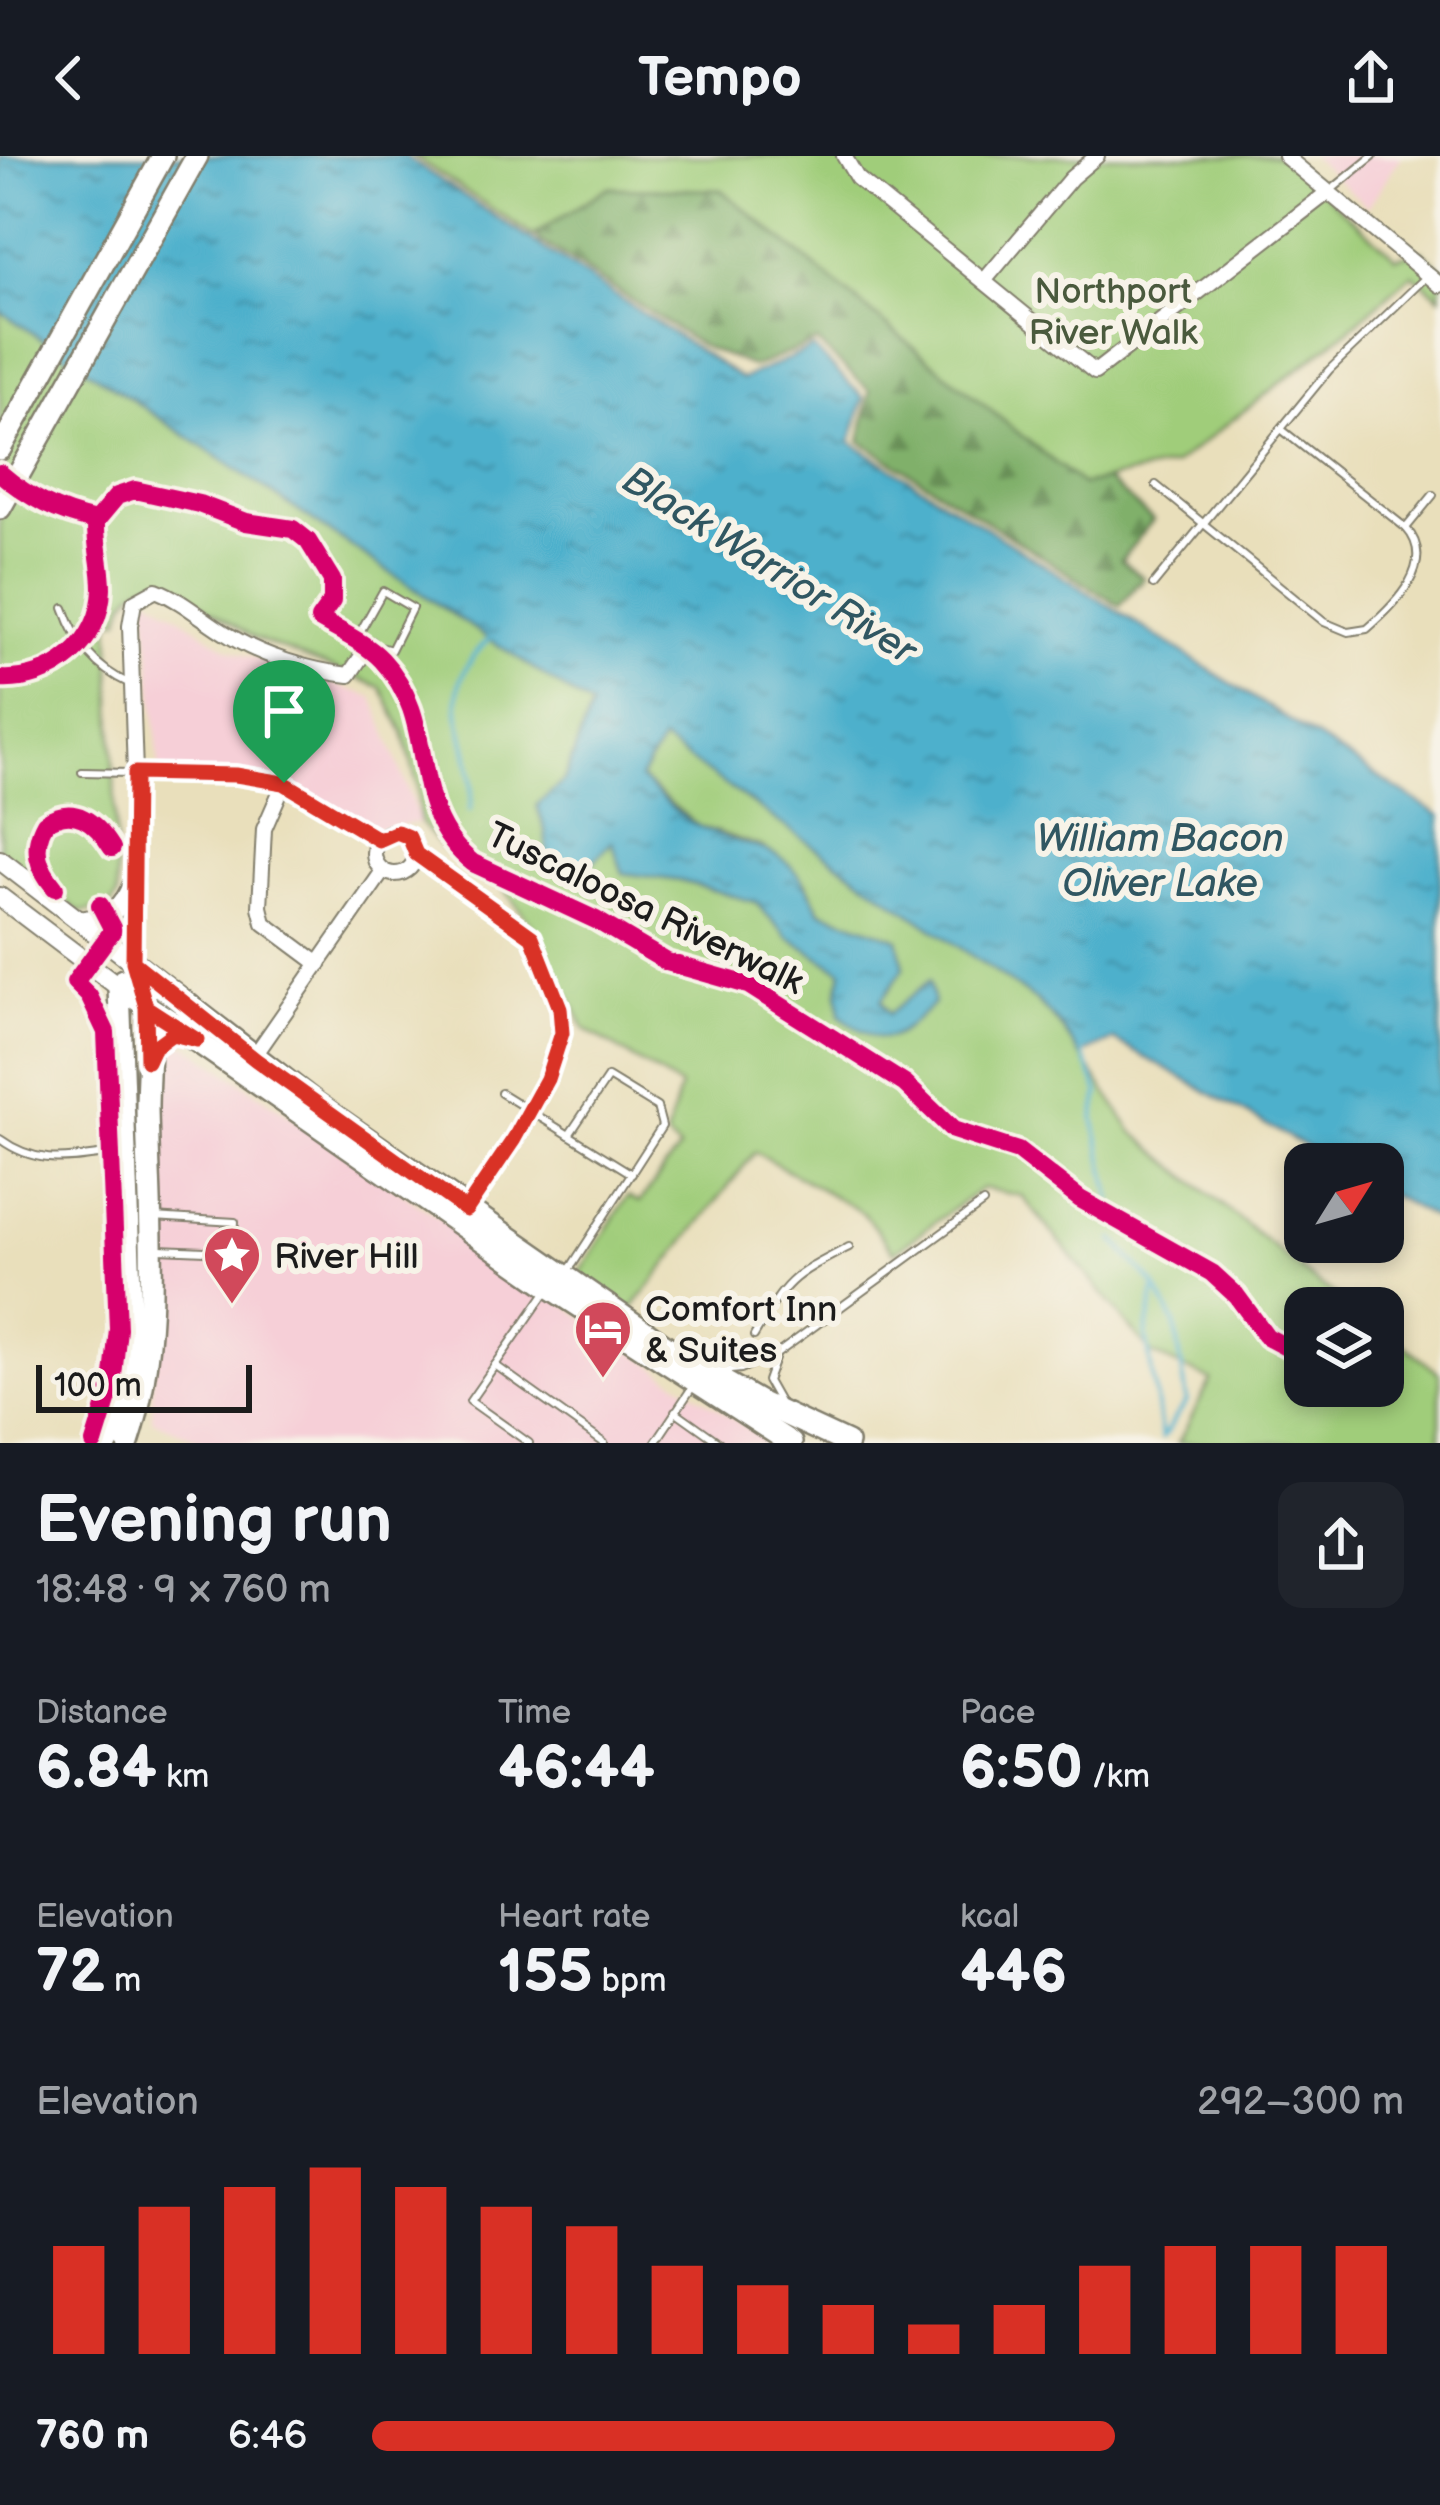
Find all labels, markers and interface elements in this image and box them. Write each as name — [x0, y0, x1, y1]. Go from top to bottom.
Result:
icon: back — [36, 45, 102, 111]
icon: share — [1338, 45, 1404, 111]
text: Tempo — [638, 46, 802, 111]
park label: Northport River Walk — [1028, 271, 1198, 355]
water label: Black Warrior River — [614, 457, 926, 677]
pin — [233, 660, 335, 783]
icon: arrive — [251, 678, 317, 744]
street label: Tuscaloosa Riverwalk — [480, 814, 811, 1005]
water label: William Bacon Oliver Lake — [1036, 816, 1284, 908]
north arrow — [1284, 1143, 1404, 1263]
map controls — [1284, 1143, 1404, 1407]
place icon: River Hill — [201, 1224, 263, 1306]
place label: River Hill — [274, 1236, 419, 1279]
button: layers — [1284, 1287, 1404, 1407]
place label: Comfort Inn & Suites — [645, 1289, 837, 1373]
hotel icon: Comfort Inn & Suites — [572, 1298, 634, 1380]
scale bar — [36, 1359, 252, 1412]
text: 100 m — [54, 1366, 142, 1406]
text: Evening run — [36, 1482, 392, 1561]
button: share — [1278, 1482, 1404, 1608]
text: 18:48 · 9 × 760 m — [36, 1567, 331, 1614]
text: Distance — [36, 1693, 168, 1733]
text: Time — [498, 1693, 571, 1733]
text: Pace — [960, 1693, 1035, 1733]
text: 6.84 — [36, 1733, 157, 1805]
text: 46:44 — [498, 1733, 655, 1805]
text: 6:50 — [960, 1733, 1083, 1805]
text: km — [157, 1757, 209, 1797]
text: /km — [1083, 1757, 1150, 1797]
text: Elevation — [36, 1897, 174, 1937]
text: Heart rate — [498, 1897, 650, 1937]
text: kcal — [960, 1897, 1019, 1937]
text: 72 — [36, 1937, 105, 2009]
text: 155 — [498, 1937, 593, 2009]
text: 446 — [960, 1937, 1067, 2009]
text: m — [105, 1961, 141, 2001]
text: bpm — [593, 1961, 666, 2001]
text: Elevation — [36, 2079, 199, 2126]
text: 292–300 m — [1197, 2079, 1404, 2126]
text: 760 m — [36, 2413, 149, 2460]
text: 6:46 — [228, 2413, 307, 2460]

